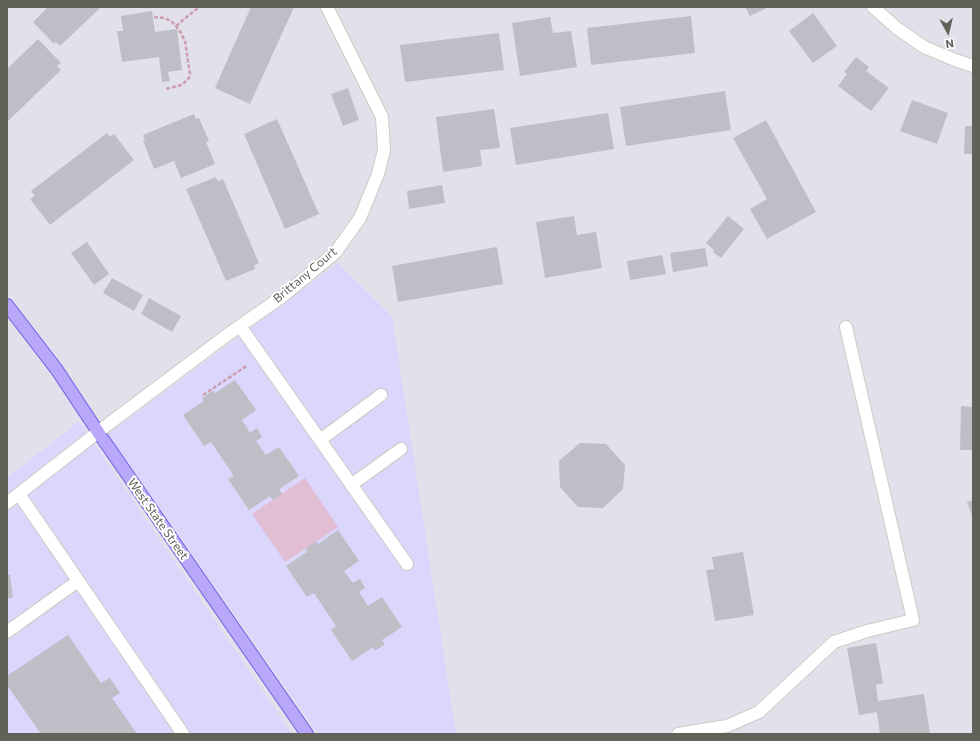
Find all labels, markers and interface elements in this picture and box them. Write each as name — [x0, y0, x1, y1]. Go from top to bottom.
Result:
north arrow — [928, 12, 968, 52]
text: N — [945, 37, 955, 51]
street label: Brittany Court — [270, 244, 340, 306]
street label: West State Street — [125, 476, 191, 562]

